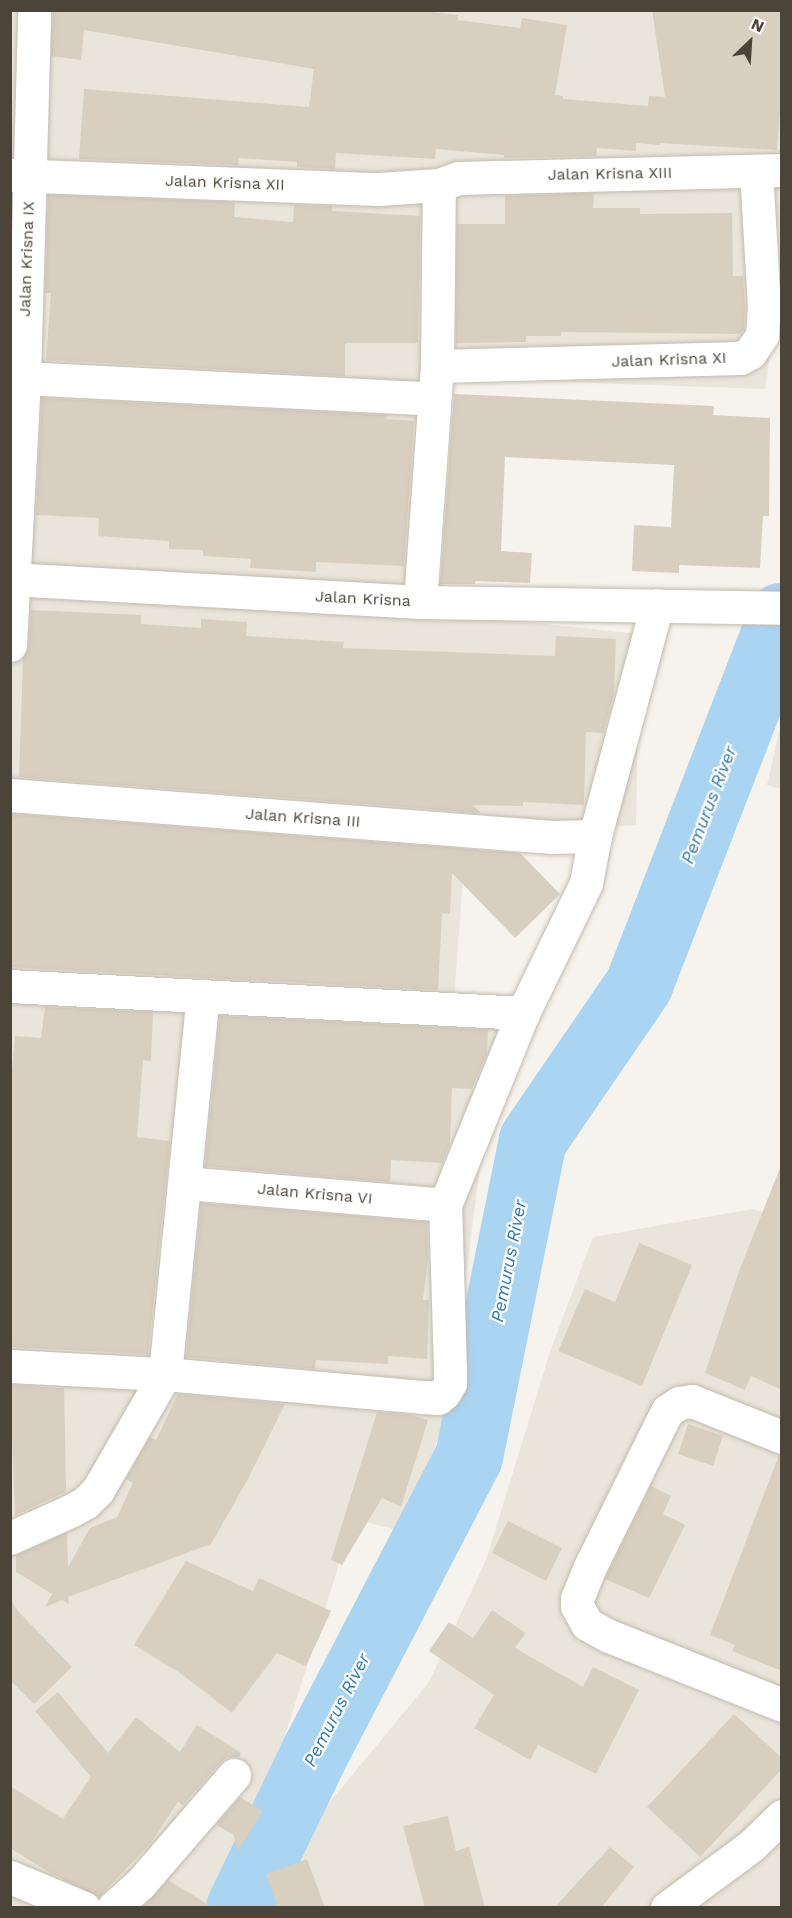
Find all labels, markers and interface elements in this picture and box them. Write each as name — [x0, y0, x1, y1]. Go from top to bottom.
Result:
north arrow — [720, 12, 780, 72]
text: N — [748, 14, 767, 36]
street label: Jalan Krisna XIII — [547, 163, 673, 185]
street label: Jalan Krisna XII — [165, 171, 285, 195]
street label: Jalan Krisna IX — [15, 201, 39, 317]
street label: Jalan Krisna XI — [611, 348, 727, 372]
street label: Jalan Krisna — [315, 587, 411, 611]
water label: Pemurus River — [677, 743, 741, 867]
street label: Jalan Krisna III — [245, 804, 361, 832]
street label: Jalan Krisna VI — [256, 1179, 374, 1209]
water label: Pemurus River — [487, 1198, 531, 1324]
water label: Pemurus River — [299, 1650, 375, 1770]

